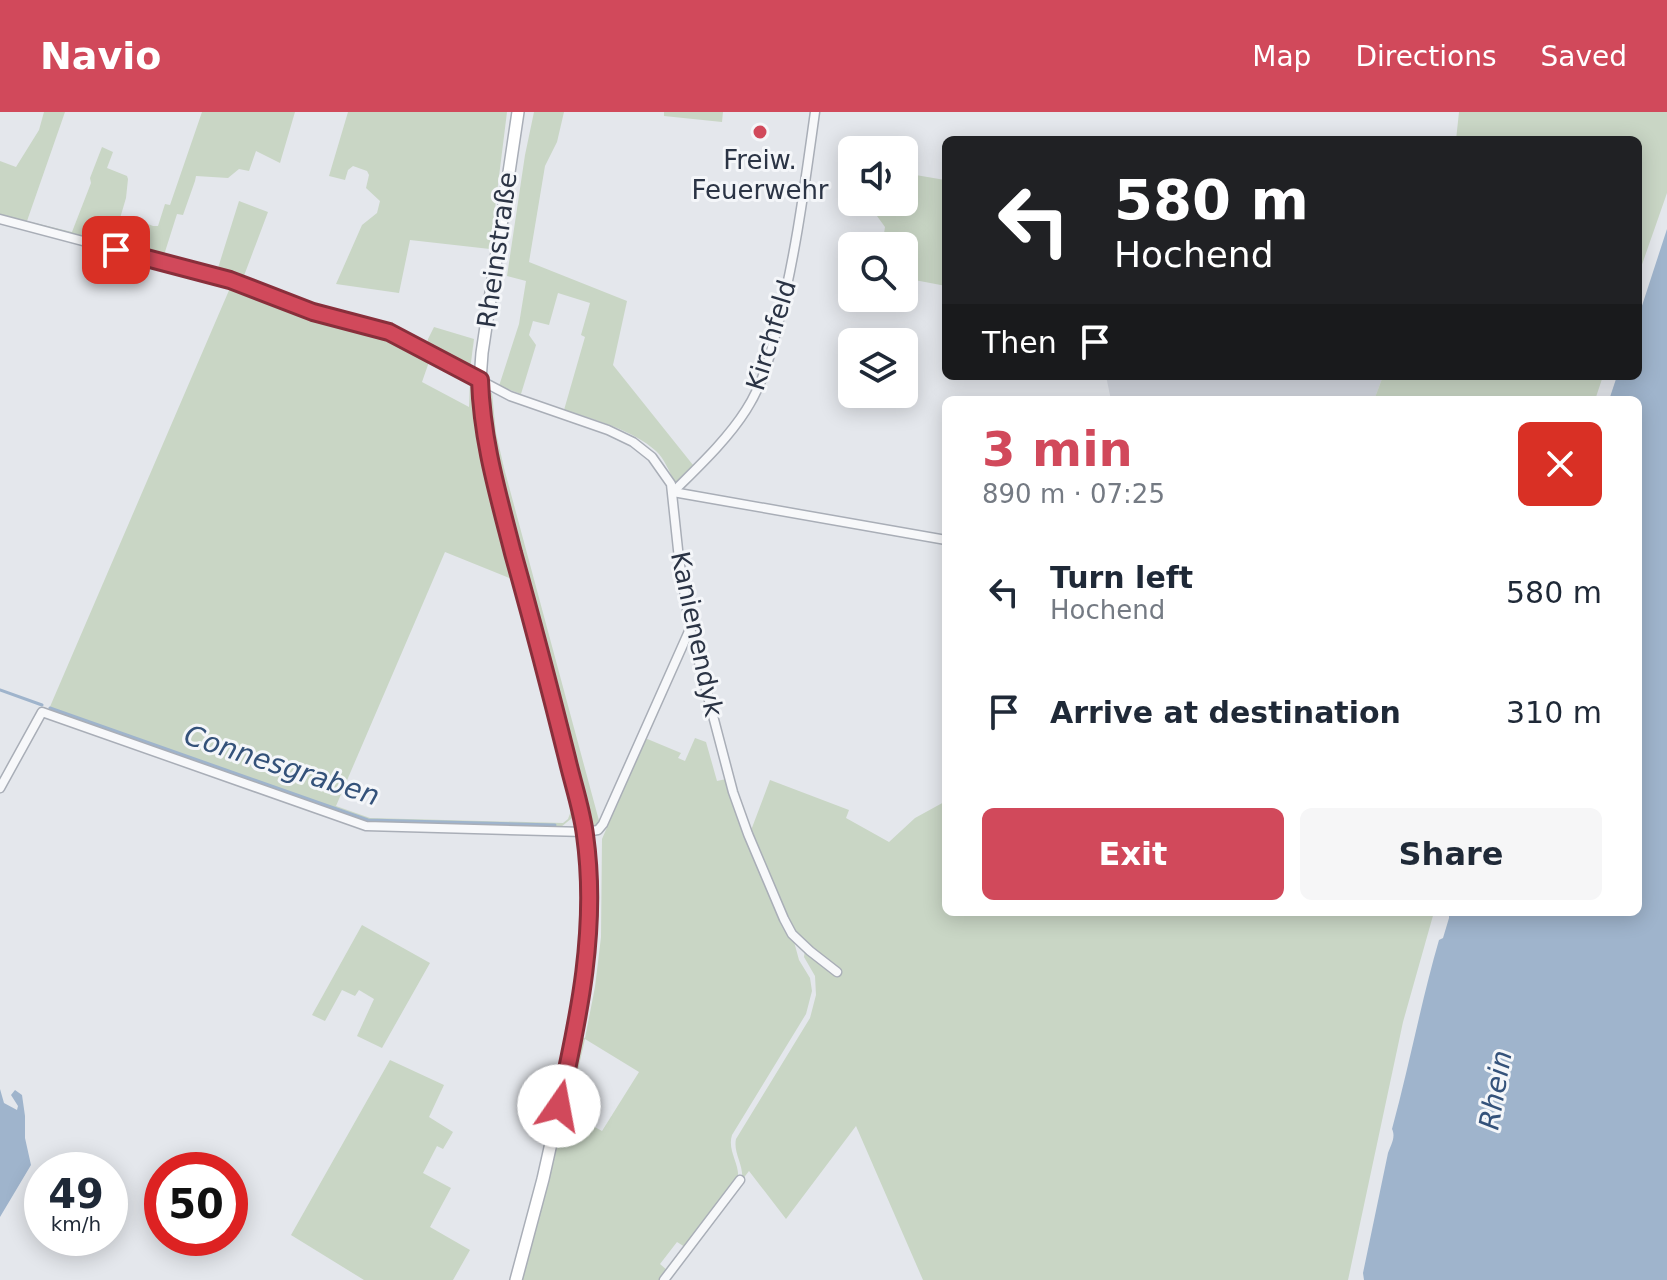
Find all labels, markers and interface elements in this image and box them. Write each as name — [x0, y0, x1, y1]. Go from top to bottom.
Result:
text: Navio — [40, 34, 161, 78]
text: Map — [1252, 40, 1311, 73]
text: Directions — [1355, 40, 1496, 73]
text: Saved — [1540, 40, 1627, 73]
marker: Freiw. Feuerwehr — [751, 123, 769, 141]
map controls — [838, 136, 918, 408]
button: sound — [838, 136, 918, 216]
place label: Freiw. Feuerwehr — [691, 145, 829, 205]
text: 580 m — [1114, 167, 1309, 232]
icon: left — [982, 168, 1086, 272]
street label: Rheinstraße — [471, 170, 523, 330]
pin — [82, 216, 150, 284]
icon: arrive — [94, 228, 138, 272]
button: search — [838, 232, 918, 312]
text: Hochend — [1114, 234, 1274, 275]
street label: Kirchfeld — [740, 276, 802, 394]
icon: arrive — [1073, 320, 1117, 364]
text: Then — [982, 325, 1057, 360]
button: layers — [838, 328, 918, 408]
text: 3 min — [982, 421, 1133, 477]
button: close — [1518, 422, 1602, 506]
text: 890 m · 07:25 — [982, 479, 1165, 509]
street label: Kanienendyk — [665, 549, 729, 719]
text: Turn left — [1050, 560, 1193, 595]
icon: left — [982, 570, 1026, 614]
text: 580 m — [1506, 575, 1602, 610]
text: Hochend — [1050, 595, 1165, 625]
icon: arrive — [982, 690, 1026, 734]
text: Arrive at destination — [1050, 695, 1401, 730]
text: 310 m — [1506, 695, 1602, 730]
water label: Connesgraben — [180, 718, 384, 813]
button: Exit — [982, 808, 1284, 900]
button: Share — [1300, 808, 1602, 900]
water label: Rhein — [1472, 1048, 1519, 1132]
position arrow — [517, 1064, 601, 1148]
speed limit sign: 50 — [144, 1152, 248, 1256]
text: 49 — [48, 1171, 104, 1217]
text: km/h — [51, 1212, 101, 1236]

